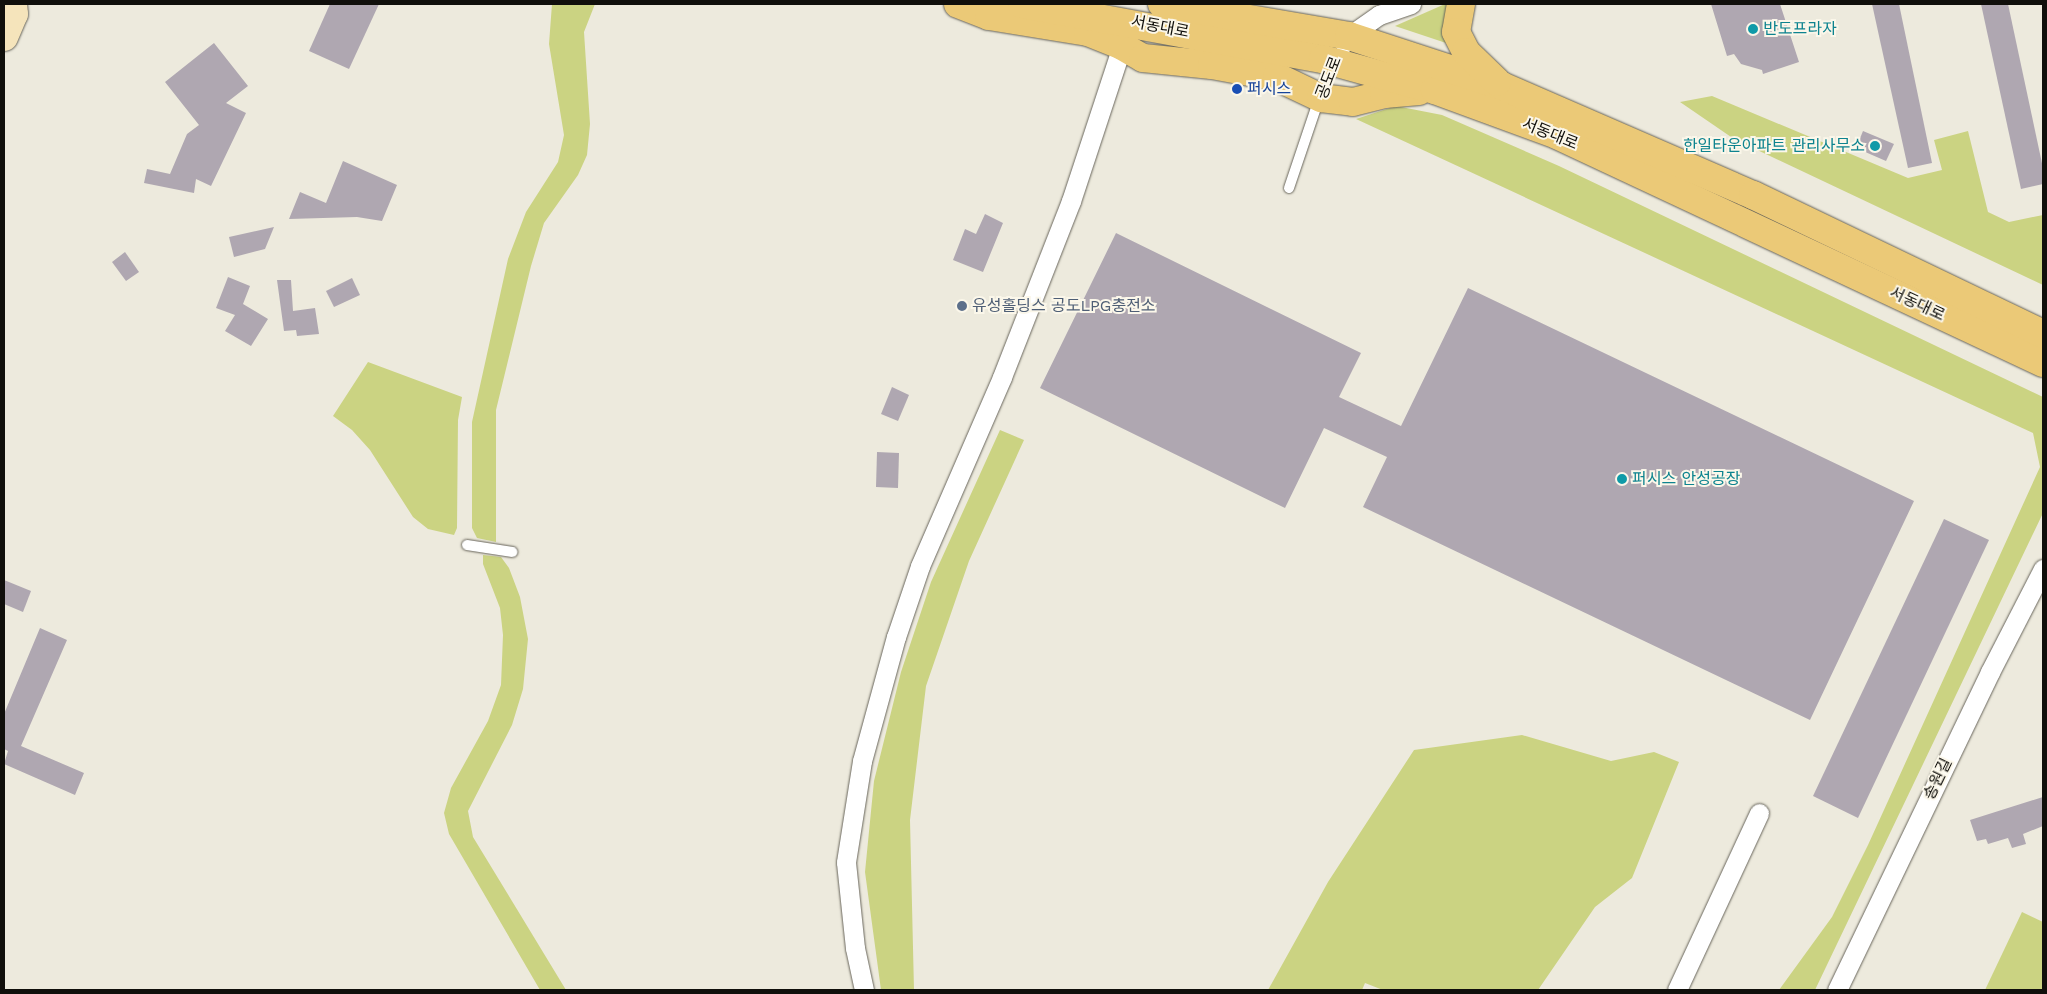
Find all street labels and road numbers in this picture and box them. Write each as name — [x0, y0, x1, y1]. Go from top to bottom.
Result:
street label: 서동대로 — [1129, 12, 1191, 42]
street label: 공도로 — [1312, 54, 1346, 102]
street label: 서동대로 — [1519, 114, 1581, 154]
street label: 서동대로 — [1886, 283, 1948, 325]
street label: 송원길 — [1920, 755, 1956, 803]

